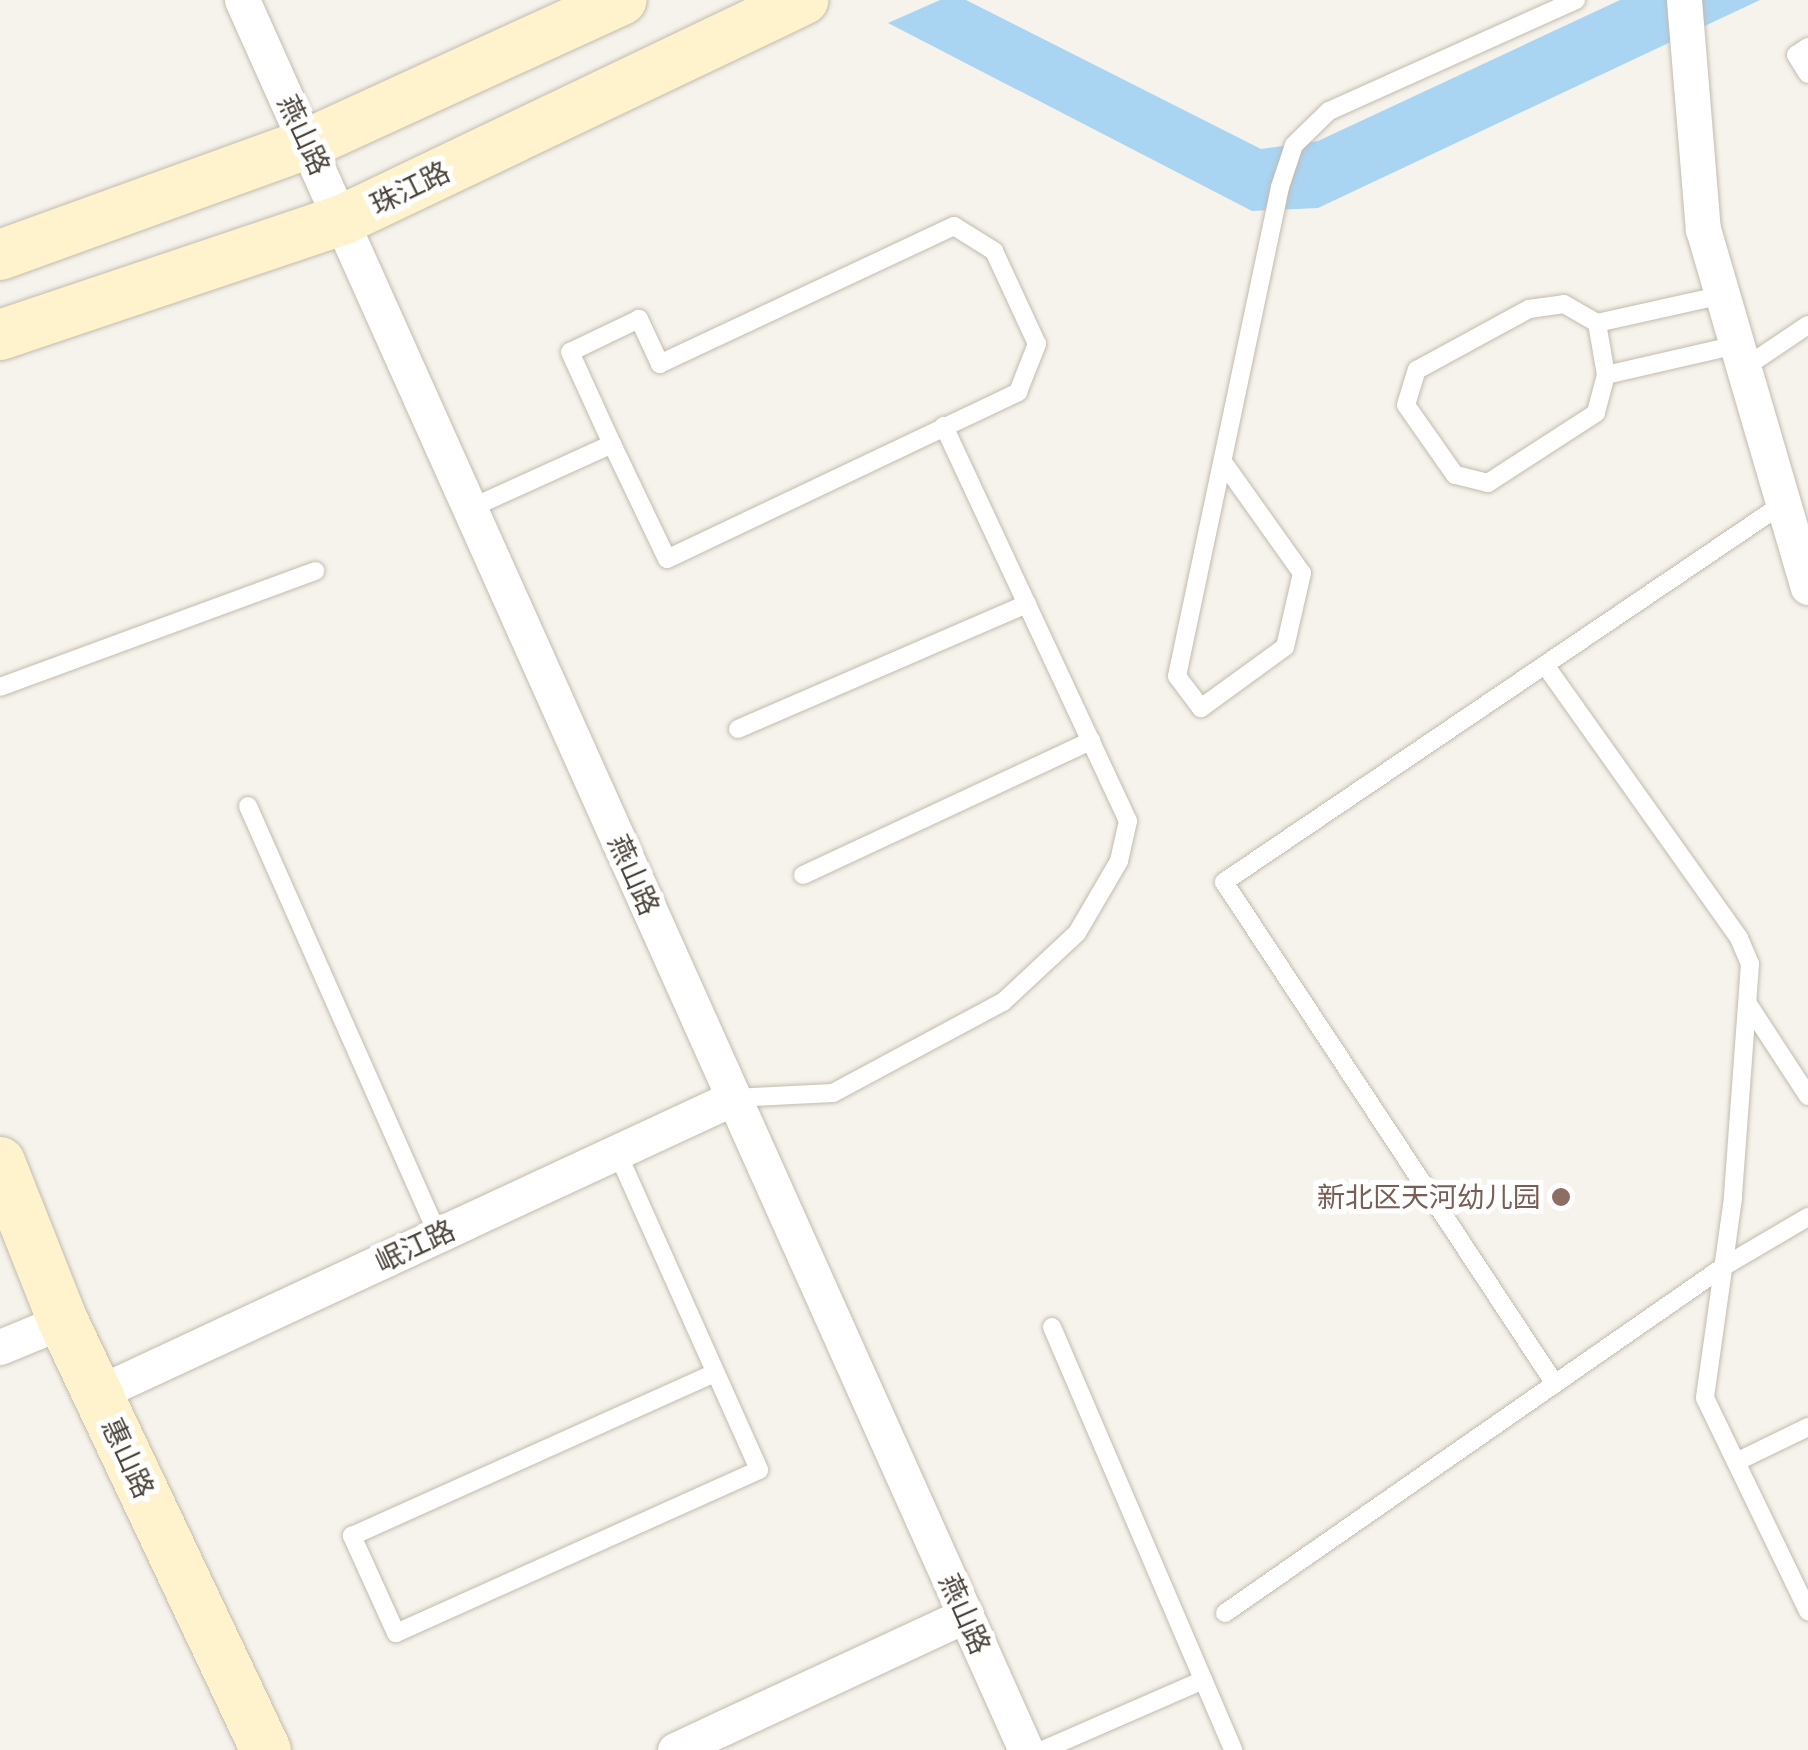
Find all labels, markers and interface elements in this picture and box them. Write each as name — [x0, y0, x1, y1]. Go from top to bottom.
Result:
street label: 燕山路 — [271, 90, 337, 180]
street label: 珠江路 — [365, 154, 455, 222]
street label: 燕山路 — [602, 830, 666, 920]
place label: 新北区天河幼儿园 — [1317, 1180, 1541, 1214]
marker: 新北区天河幼儿园 — [1550, 1186, 1572, 1208]
street label: 岷江路 — [370, 1213, 460, 1279]
street label: 惠山路 — [95, 1413, 161, 1503]
street label: 燕山路 — [933, 1569, 997, 1659]

